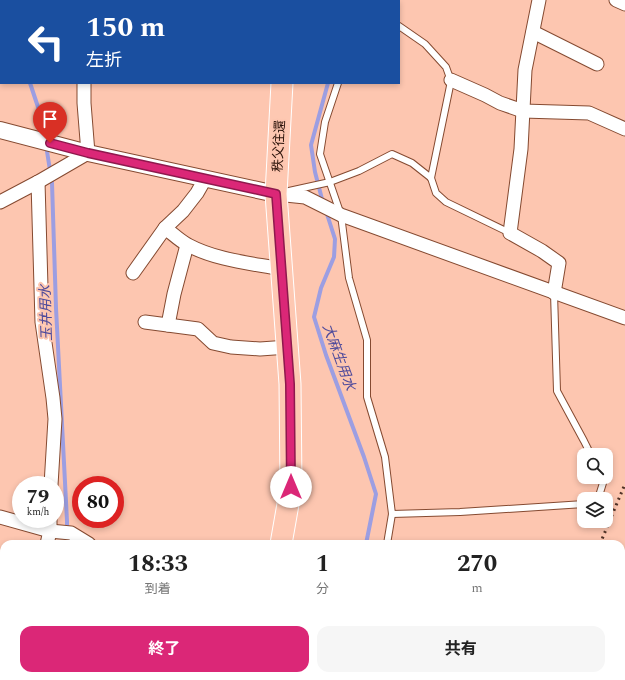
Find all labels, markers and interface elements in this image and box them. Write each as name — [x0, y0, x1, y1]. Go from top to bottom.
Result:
text: 150 m — [86, 6, 165, 49]
icon: left — [20, 16, 72, 68]
text: 左折 — [86, 47, 122, 74]
pin — [33, 102, 67, 143]
icon: arrive — [39, 108, 61, 130]
street label: 秩父往還 — [268, 120, 290, 172]
water label: 玉井用水 — [34, 283, 57, 341]
water label: 大麻生用水 — [317, 321, 362, 395]
map controls — [577, 448, 613, 528]
button: search — [577, 448, 613, 484]
position arrow — [270, 466, 312, 508]
speed limit sign: 80 — [72, 476, 124, 528]
text: 79 — [27, 482, 49, 512]
button: layers — [577, 492, 613, 528]
text: km/h — [27, 504, 49, 520]
text: 18:33 — [128, 546, 188, 582]
text: 1 — [316, 546, 329, 582]
text: 270 — [457, 546, 497, 582]
text: m — [471, 578, 483, 598]
text: 到着 — [145, 579, 171, 599]
text: 分 — [316, 579, 329, 599]
button: 終了 — [20, 626, 309, 672]
button: 共有 — [317, 626, 605, 672]

